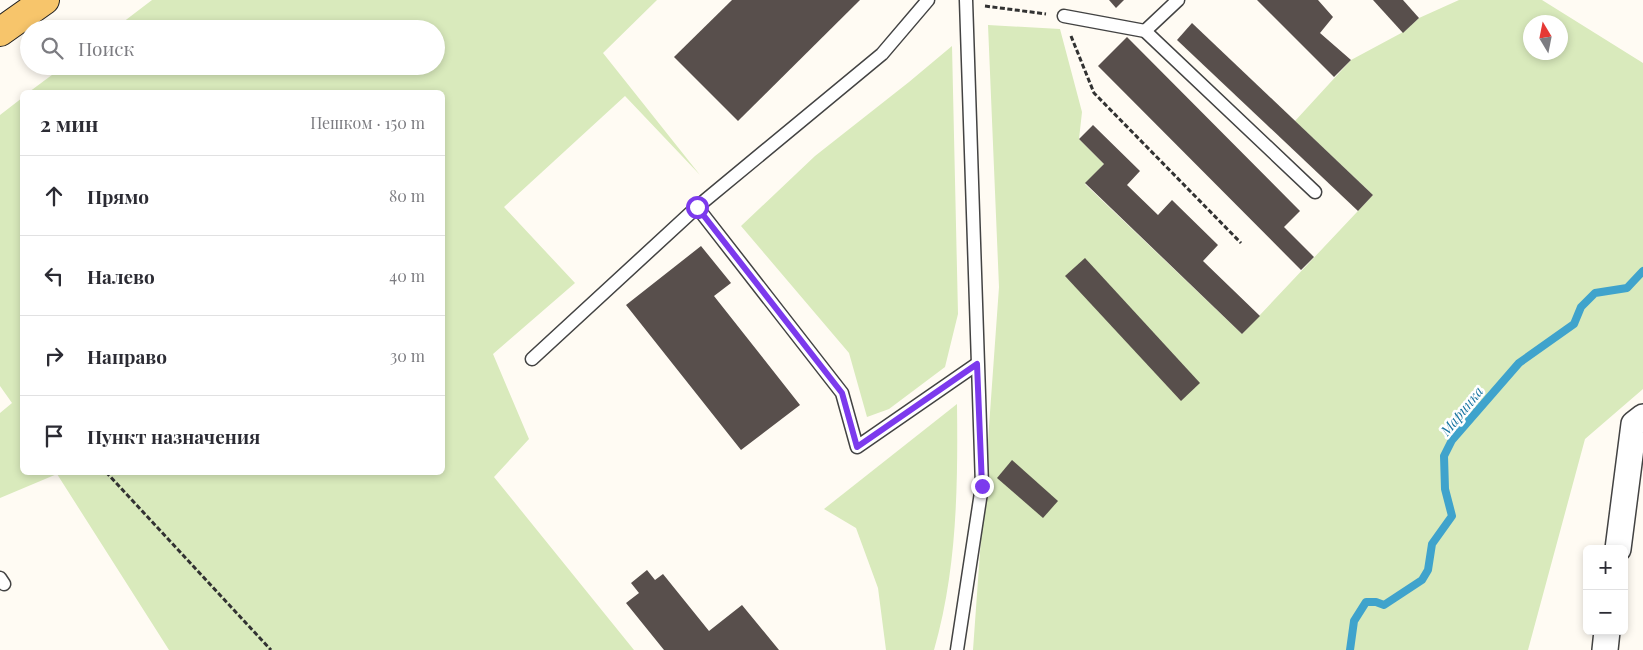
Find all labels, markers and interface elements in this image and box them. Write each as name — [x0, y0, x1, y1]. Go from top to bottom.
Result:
north arrow — [1523, 15, 1568, 60]
search box — [20, 20, 445, 75]
icon: search — [38, 34, 66, 62]
text: Поиск — [78, 35, 134, 61]
text: 2 мин — [40, 109, 98, 137]
text: Пешком · 150 m — [310, 112, 425, 133]
icon: ahead — [40, 182, 68, 210]
text: Прямо — [87, 183, 149, 209]
text: 80 m — [389, 185, 425, 206]
route start — [686, 196, 709, 219]
icon: left — [40, 262, 68, 290]
text: Налево — [87, 263, 155, 289]
text: 40 m — [389, 265, 425, 286]
icon: right — [40, 342, 68, 370]
text: Направо — [87, 343, 167, 369]
text: 30 m — [390, 345, 425, 366]
water label: Маринка — [1435, 382, 1487, 440]
icon: arrive — [40, 422, 68, 450]
text: Пункт назначения — [87, 423, 260, 449]
route end — [971, 475, 994, 498]
map controls — [1583, 545, 1628, 635]
button: + — [1583, 545, 1628, 590]
button: − — [1583, 590, 1628, 635]

